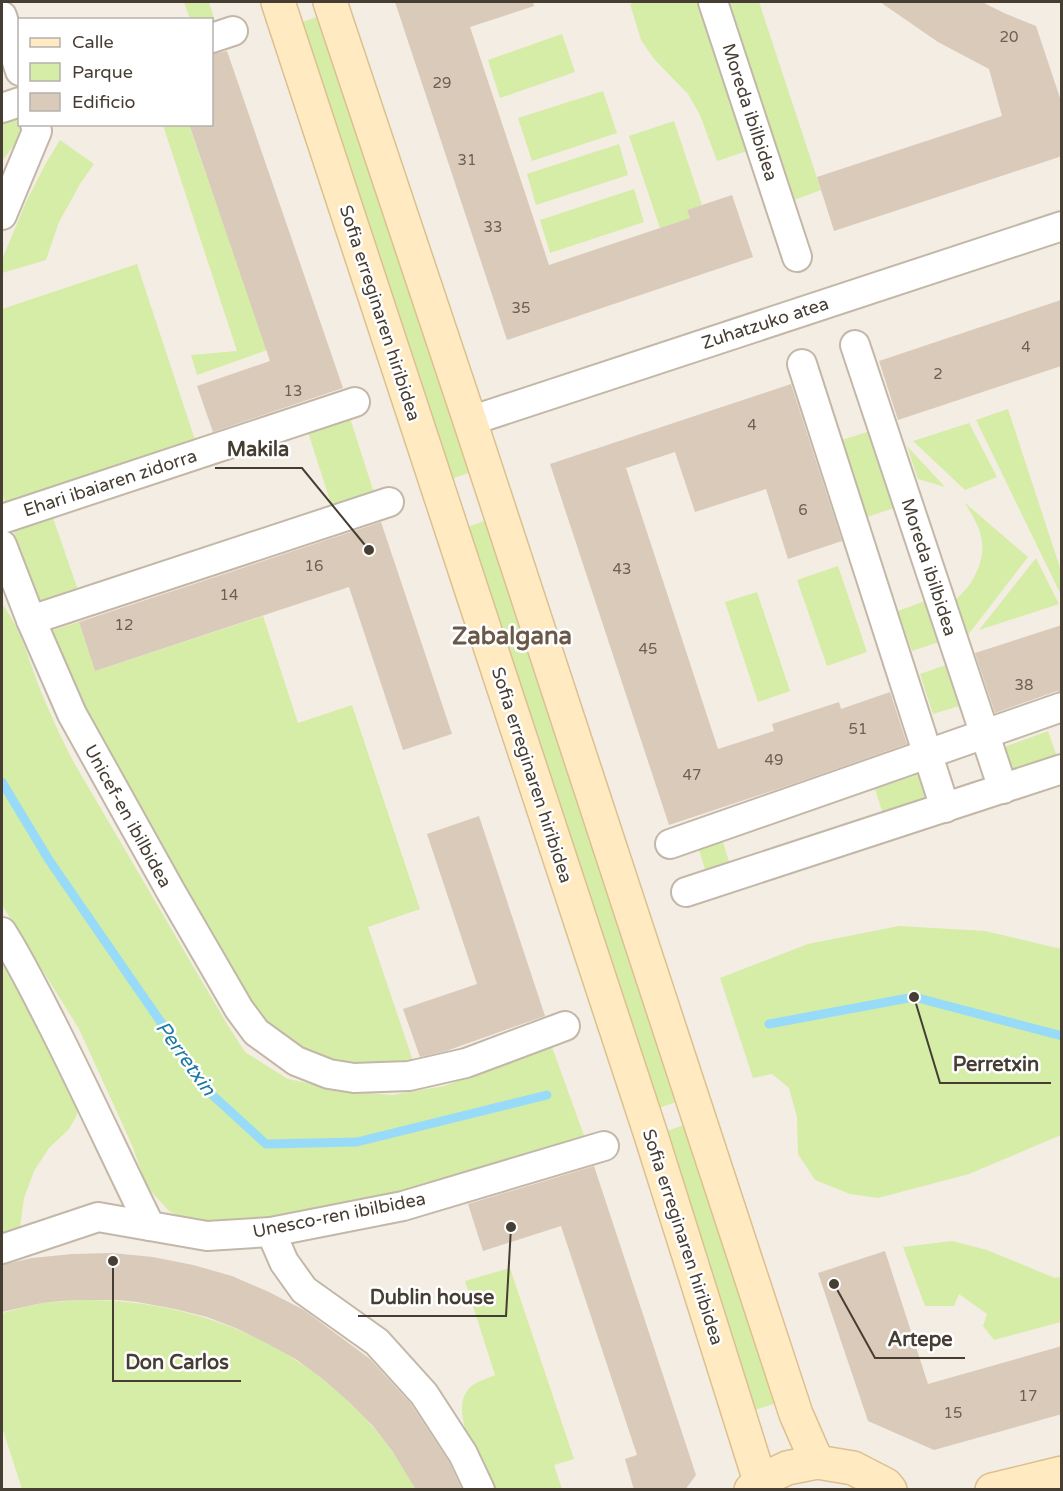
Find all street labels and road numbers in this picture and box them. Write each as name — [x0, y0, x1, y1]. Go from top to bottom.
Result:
street label: Moreda ibilbidea — [717, 40, 783, 184]
street label: Sofia erreginaren hiribidea — [335, 202, 425, 424]
street label: Zuhatzuko atea — [699, 292, 831, 354]
street label: Ehari ibaiaren zidorra — [20, 445, 200, 521]
street label: Moreda ibilbidea — [896, 495, 962, 639]
street label: Sofia erreginaren hiribidea — [487, 664, 577, 886]
street label: Unicef-en ibilbidea — [80, 741, 176, 891]
street label: Sofia erreginaren hiribidea — [638, 1126, 728, 1348]
street label: Unesco-ren ibilbidea — [251, 1187, 427, 1243]

